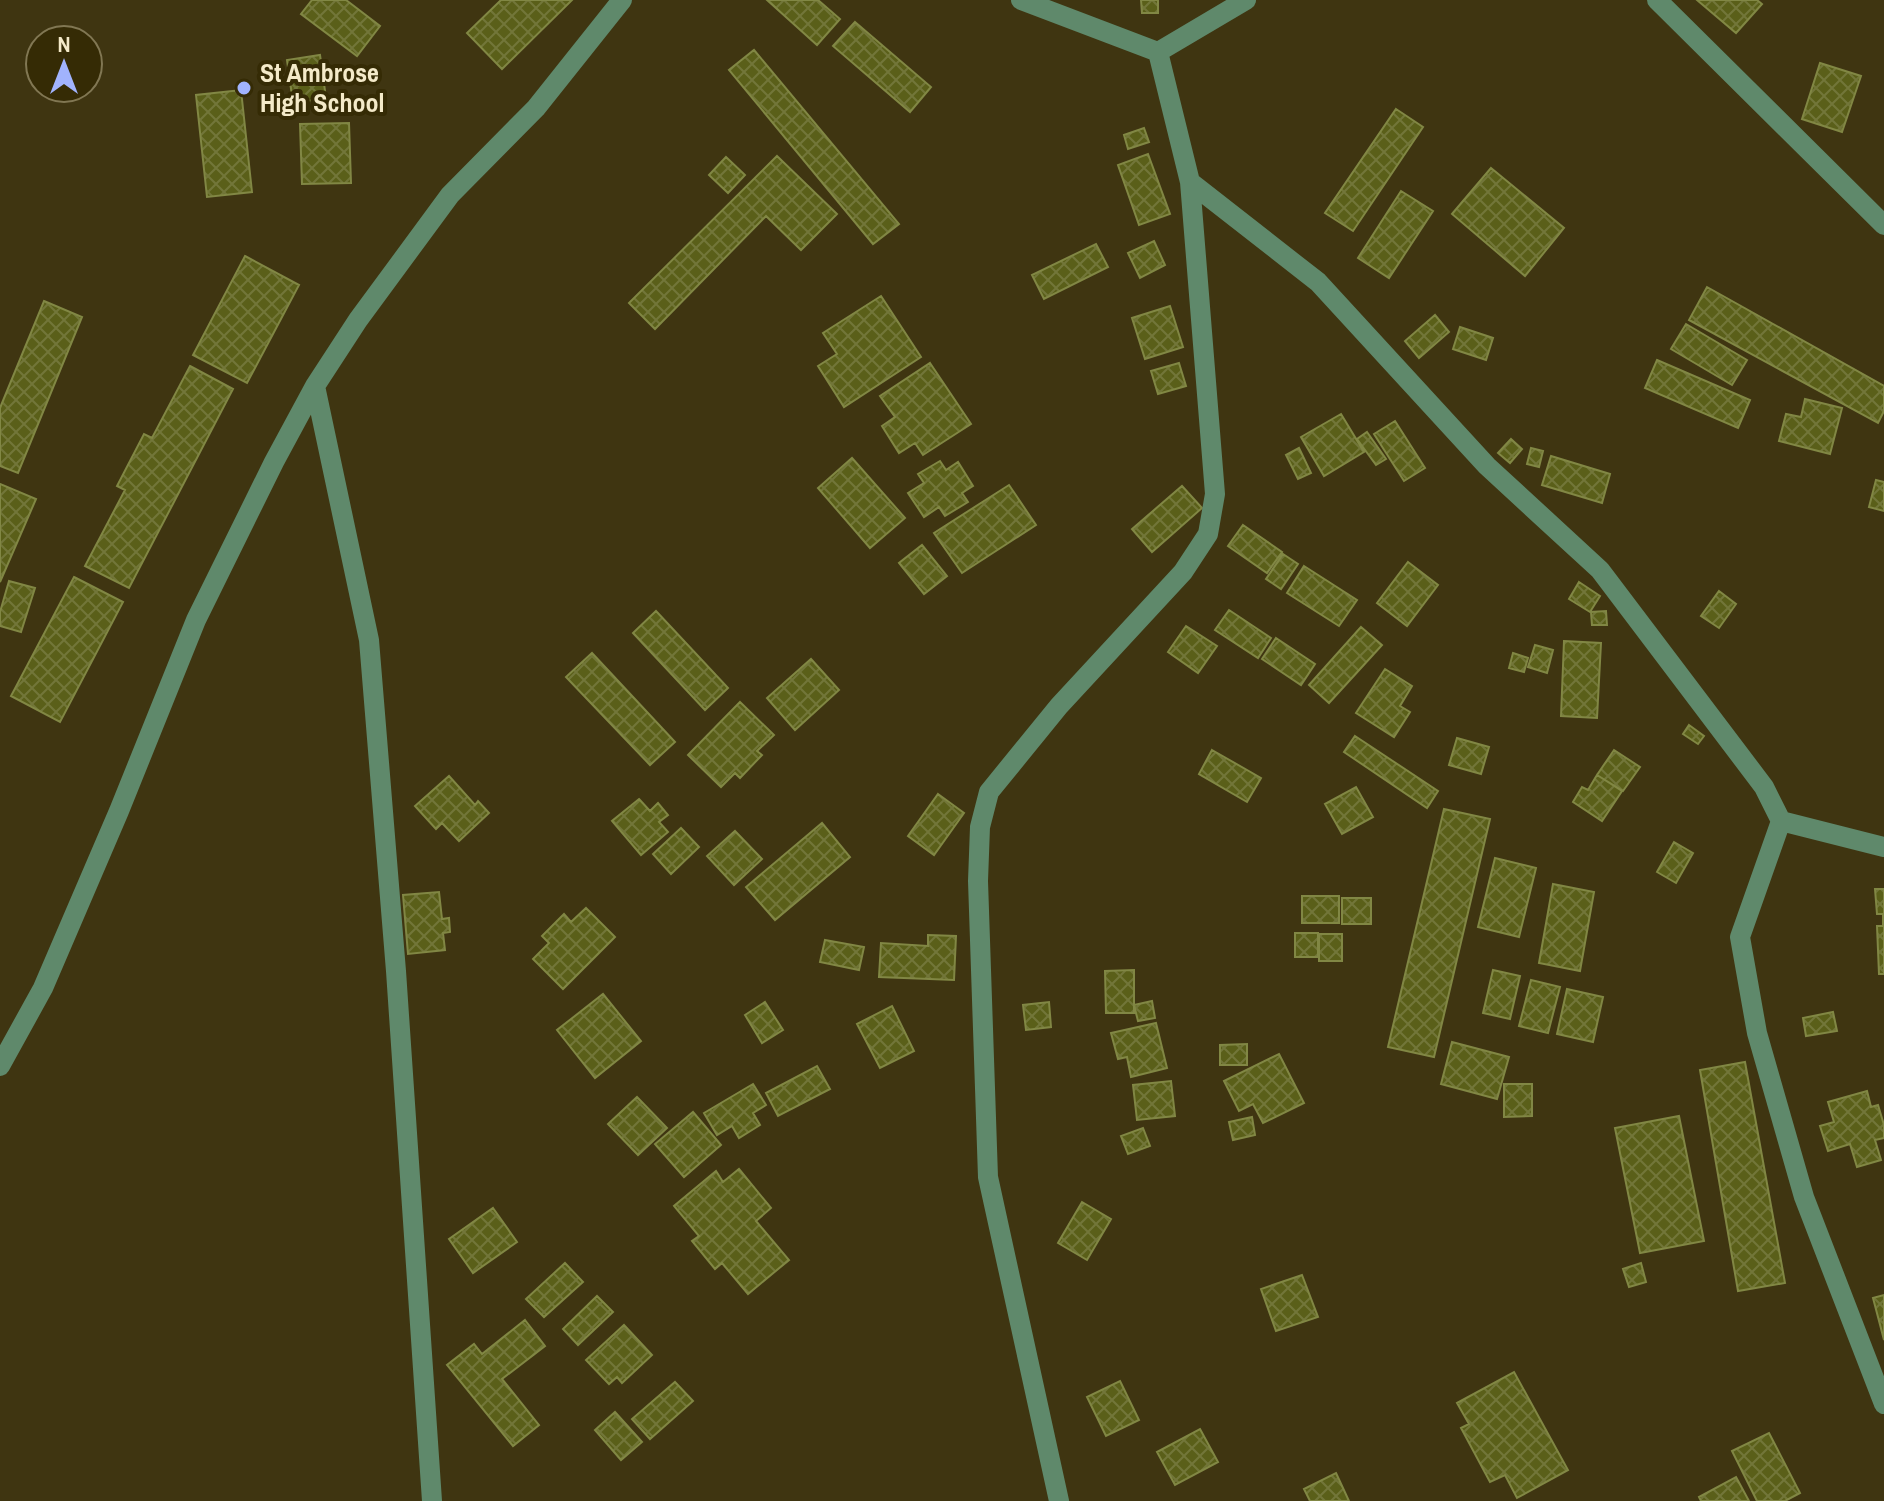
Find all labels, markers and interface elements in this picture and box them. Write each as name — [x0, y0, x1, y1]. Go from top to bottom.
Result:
north arrow — [24, 24, 104, 104]
text: N — [57, 29, 71, 59]
place label: St Ambrose High School — [260, 55, 384, 120]
marker: St Ambrose High School — [235, 79, 253, 97]

